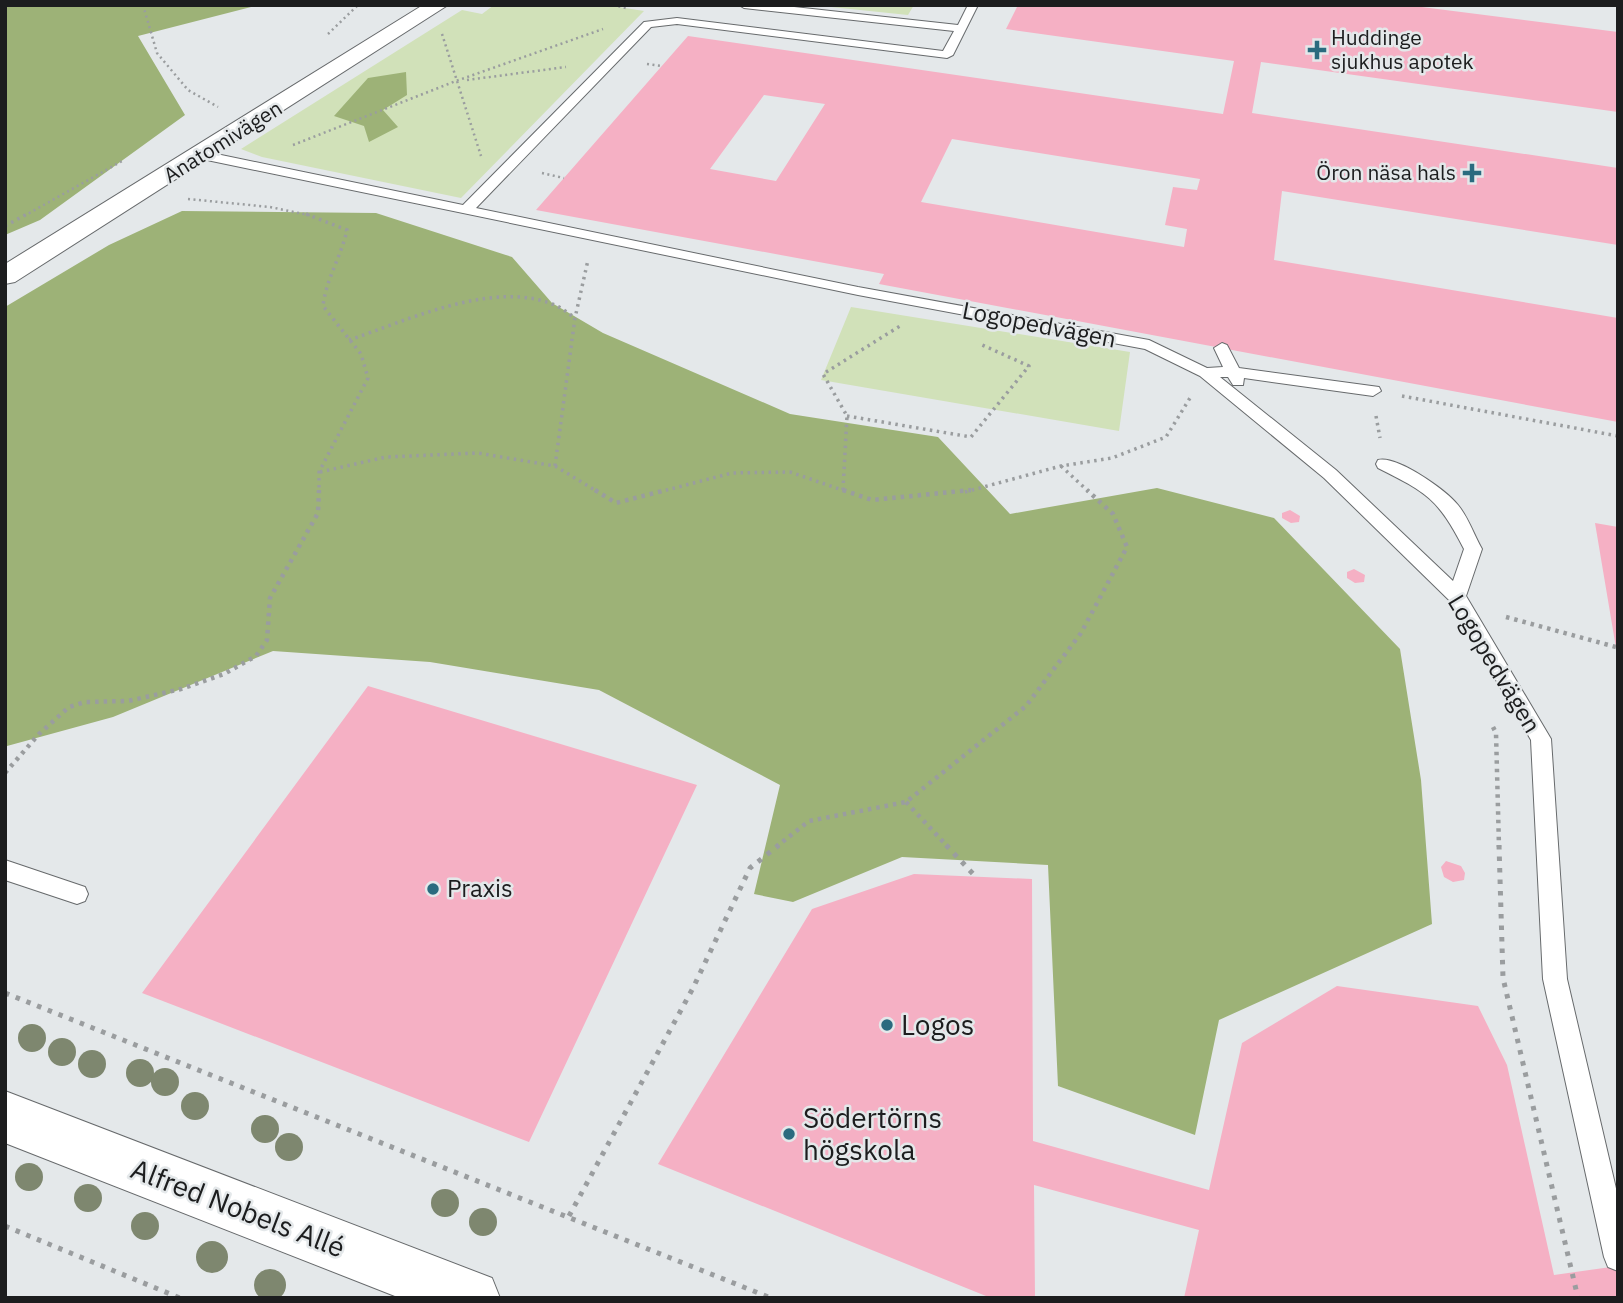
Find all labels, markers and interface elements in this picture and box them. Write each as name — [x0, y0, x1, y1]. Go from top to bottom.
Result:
place label: Huddinge sjukhus apotek — [1331, 23, 1474, 75]
marker: Huddinge sjukhus apotek — [1309, 42, 1325, 58]
street label: Anatomivägen — [158, 94, 287, 189]
place label: Öron näsa hals — [1316, 158, 1456, 186]
marker: Öron näsa hals — [1462, 163, 1482, 183]
street label: Logopedvägen — [960, 293, 1119, 355]
street label: Logopedvägen — [1441, 588, 1549, 739]
place label: Praxis — [447, 872, 513, 904]
marker: Praxis — [425, 881, 441, 897]
place label: Logos — [901, 1006, 974, 1043]
marker: Logos — [879, 1017, 895, 1033]
place label: Södertörns högskola — [803, 1099, 942, 1168]
marker: Södertörns högskola — [781, 1126, 797, 1142]
street label: Alfred Nobels Allé — [126, 1150, 350, 1265]

